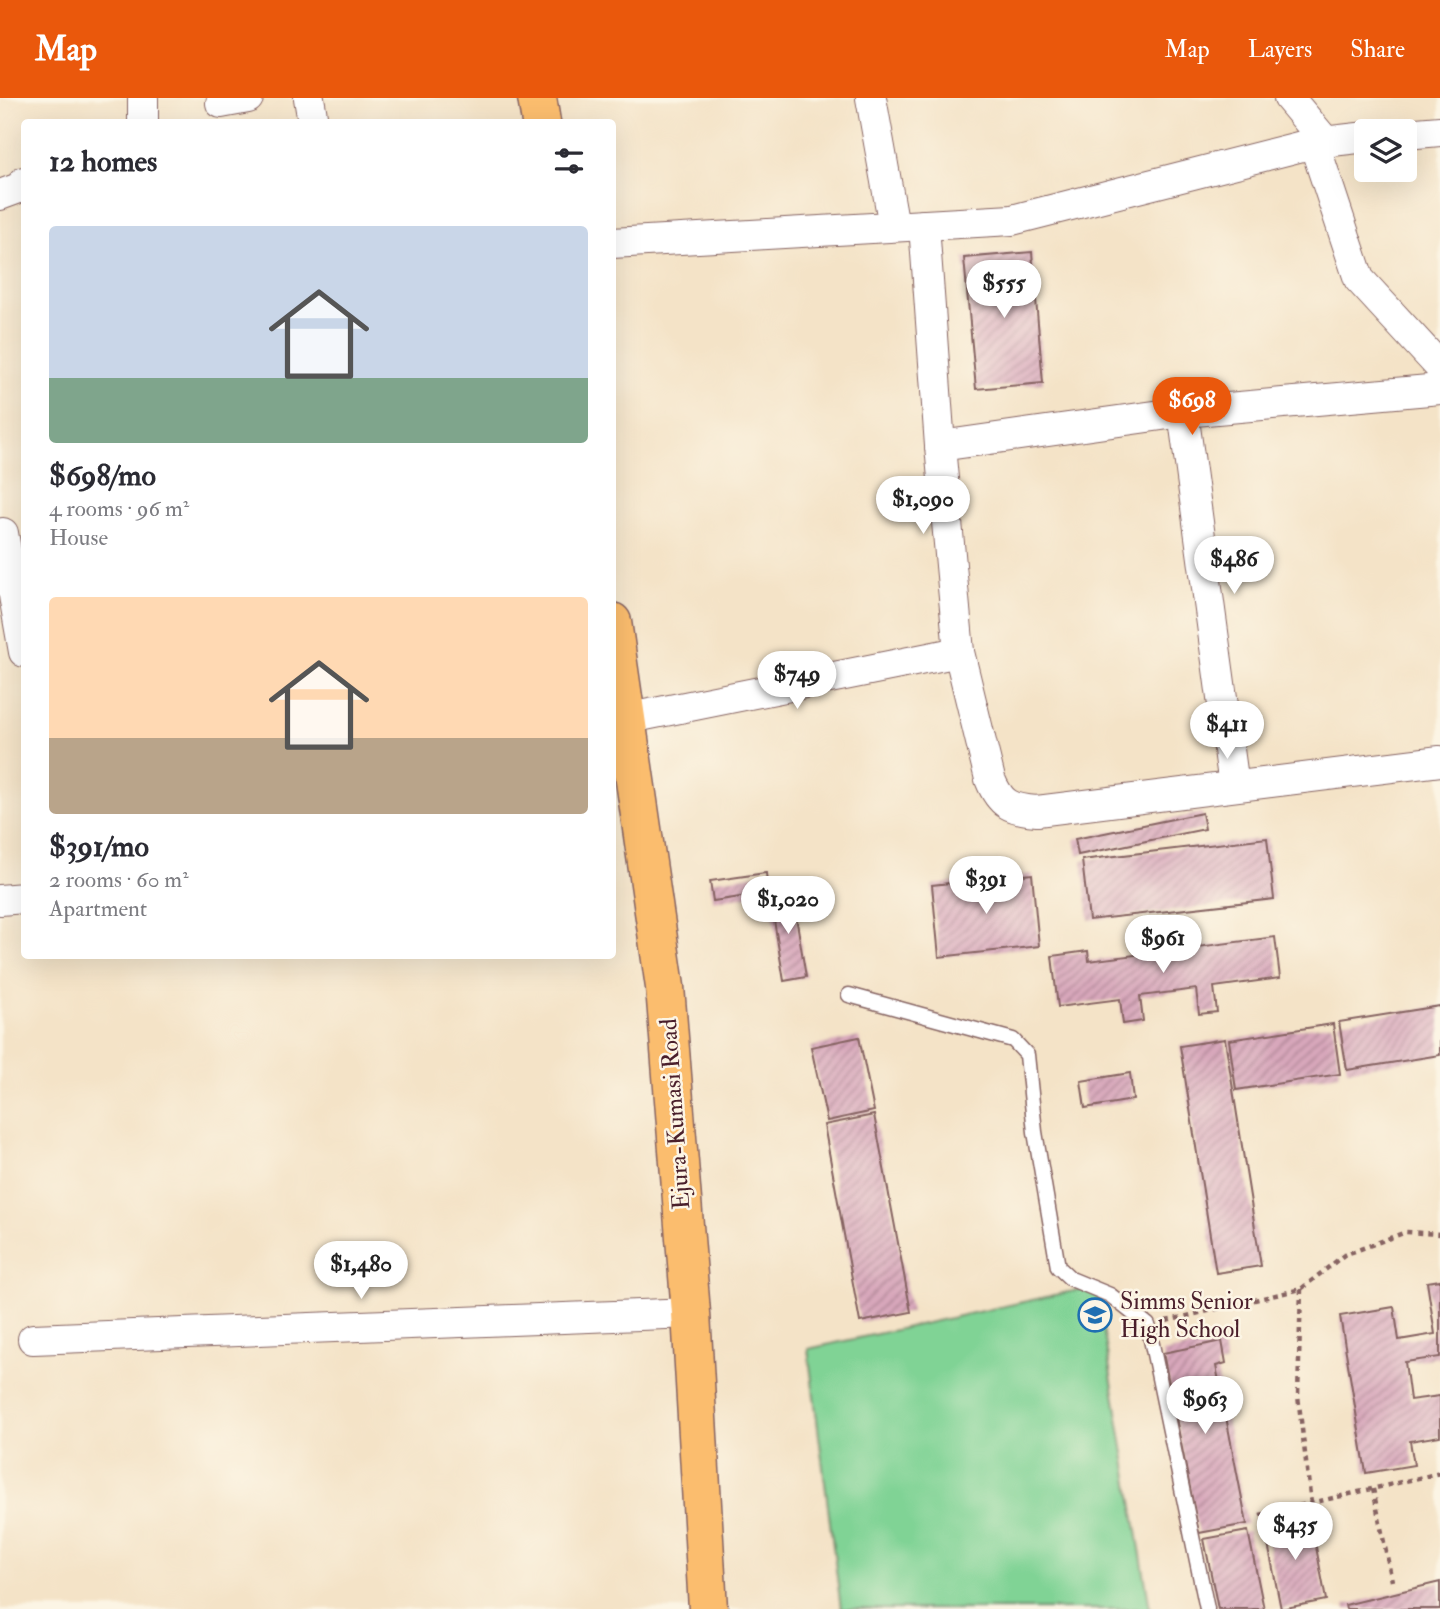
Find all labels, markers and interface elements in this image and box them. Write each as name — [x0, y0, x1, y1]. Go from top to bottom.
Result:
text: Map — [35, 29, 97, 70]
text: Map — [1165, 34, 1210, 65]
text: Layers — [1248, 34, 1312, 65]
text: Share — [1350, 34, 1405, 65]
map controls — [1354, 119, 1417, 182]
button: layers — [1354, 119, 1417, 182]
icon: filters — [550, 142, 588, 180]
text: 12 homes — [49, 143, 157, 180]
pin: $555 — [963, 260, 1045, 320]
text: $555 — [982, 268, 1026, 297]
icon: home — [256, 271, 382, 397]
pin: $698 — [1151, 378, 1233, 437]
text: $698 — [1168, 385, 1216, 414]
text: $698/mo — [49, 457, 156, 494]
pin: $1,090 — [866, 476, 980, 536]
text: $1,090 — [892, 484, 954, 513]
text: 4 rooms · 96 m² — [49, 494, 189, 523]
text: House — [49, 523, 108, 552]
pin: $486 — [1193, 536, 1275, 596]
text: $486 — [1210, 544, 1258, 573]
icon: home — [256, 642, 382, 768]
pin: $749 — [756, 652, 838, 711]
text: $749 — [773, 659, 821, 688]
pin: $411 — [1186, 702, 1268, 761]
text: $411 — [1206, 709, 1248, 738]
text: $391/mo — [49, 828, 149, 865]
pin: $391 — [945, 856, 1027, 916]
text: $391 — [965, 864, 1007, 893]
text: 2 rooms · 60 m² — [49, 865, 189, 894]
pin: $1,020 — [731, 876, 845, 936]
text: $1,020 — [757, 884, 819, 913]
text: Apartment — [49, 894, 147, 923]
pin: $961 — [1122, 916, 1204, 975]
text: $961 — [1141, 923, 1185, 952]
street label: Ejura-Kumasi Road — [653, 1017, 697, 1211]
pin: $1,480 — [304, 1242, 418, 1301]
text: $1,480 — [330, 1249, 392, 1278]
place label: Simms Senior High School — [1120, 1286, 1253, 1345]
school or university icon: Simms Senior High School — [1076, 1296, 1114, 1334]
pin: $963 — [1164, 1376, 1246, 1436]
text: $963 — [1182, 1384, 1228, 1413]
pin: $435 — [1254, 1502, 1336, 1562]
text: $435 — [1273, 1510, 1317, 1539]

